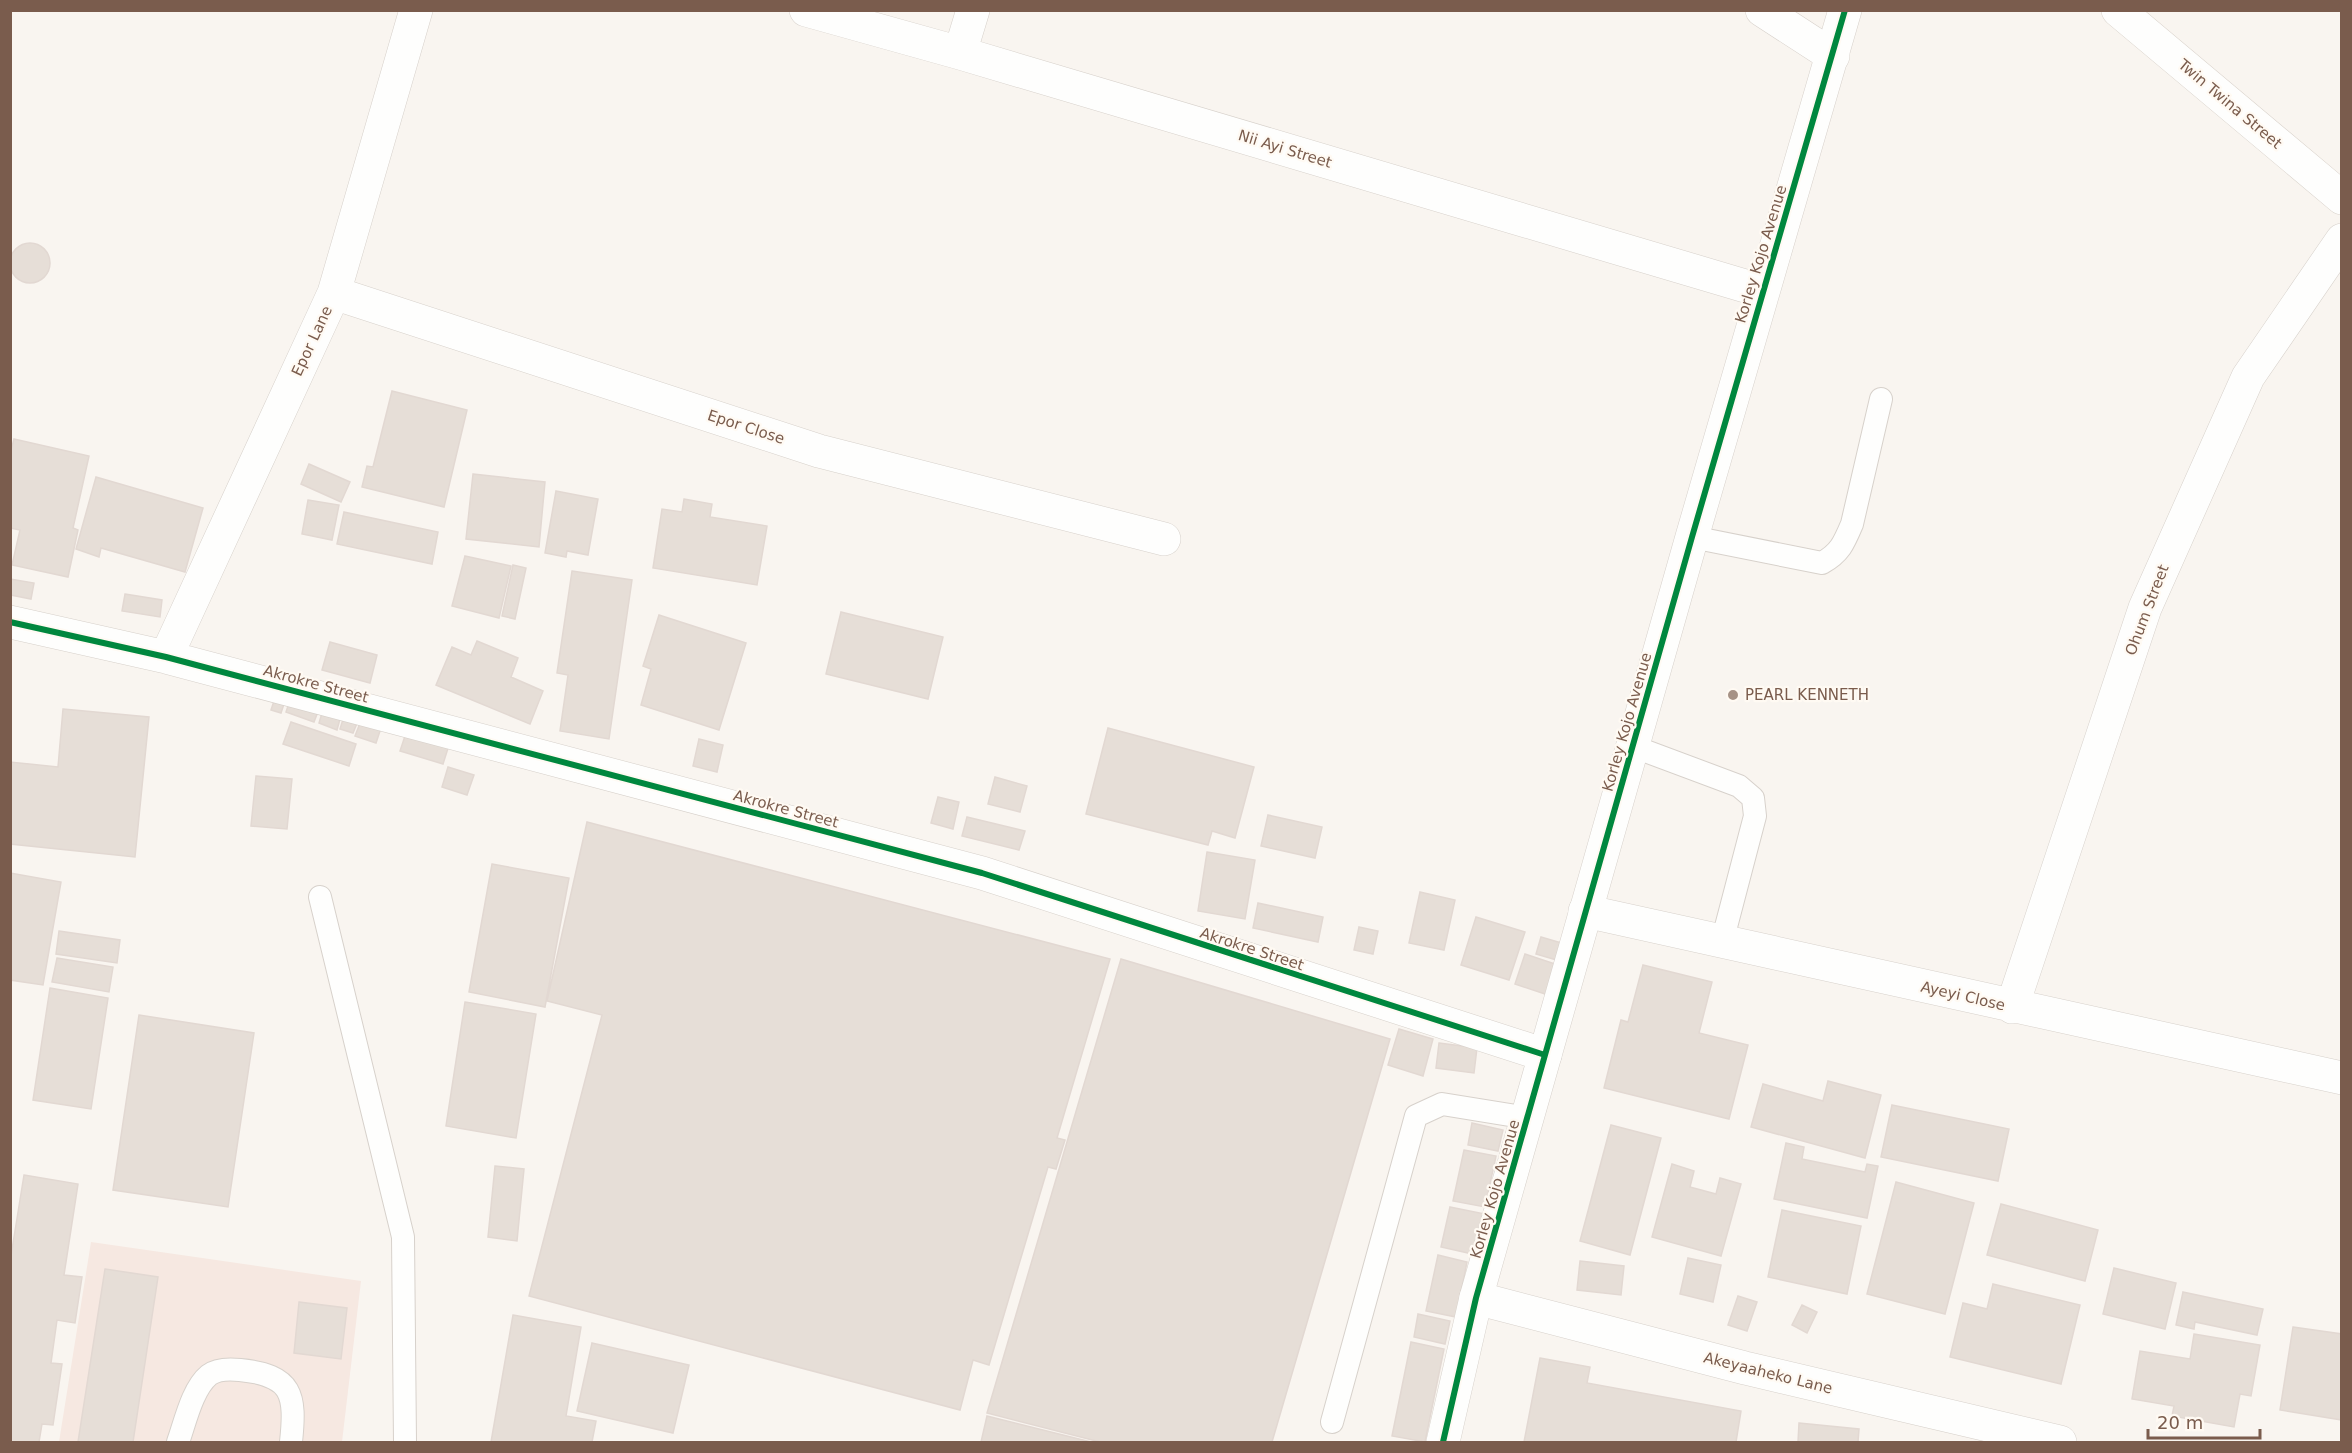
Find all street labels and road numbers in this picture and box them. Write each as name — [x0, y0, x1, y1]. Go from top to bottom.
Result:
street label: Twin Twina Street — [2174, 55, 2285, 153]
street label: Nii Ayi Street — [1236, 126, 1334, 172]
street label: Korley Kojo Avenue — [1731, 183, 1791, 325]
street label: Epor Lane — [288, 303, 336, 379]
street label: Epor Close — [705, 406, 787, 448]
street label: Ohum Street — [2121, 562, 2173, 658]
street label: Korley Kojo Avenue — [1599, 651, 1655, 793]
street label: Akrokre Street — [261, 661, 371, 707]
street label: Akrokre Street — [731, 786, 841, 832]
street label: Akrokre Street — [1198, 924, 1306, 974]
street label: Ayeyi Close — [1919, 978, 2007, 1014]
street label: Korley Kojo Avenue — [1467, 1118, 1523, 1260]
street label: Akeyaaheko Lane — [1702, 1348, 1834, 1398]

